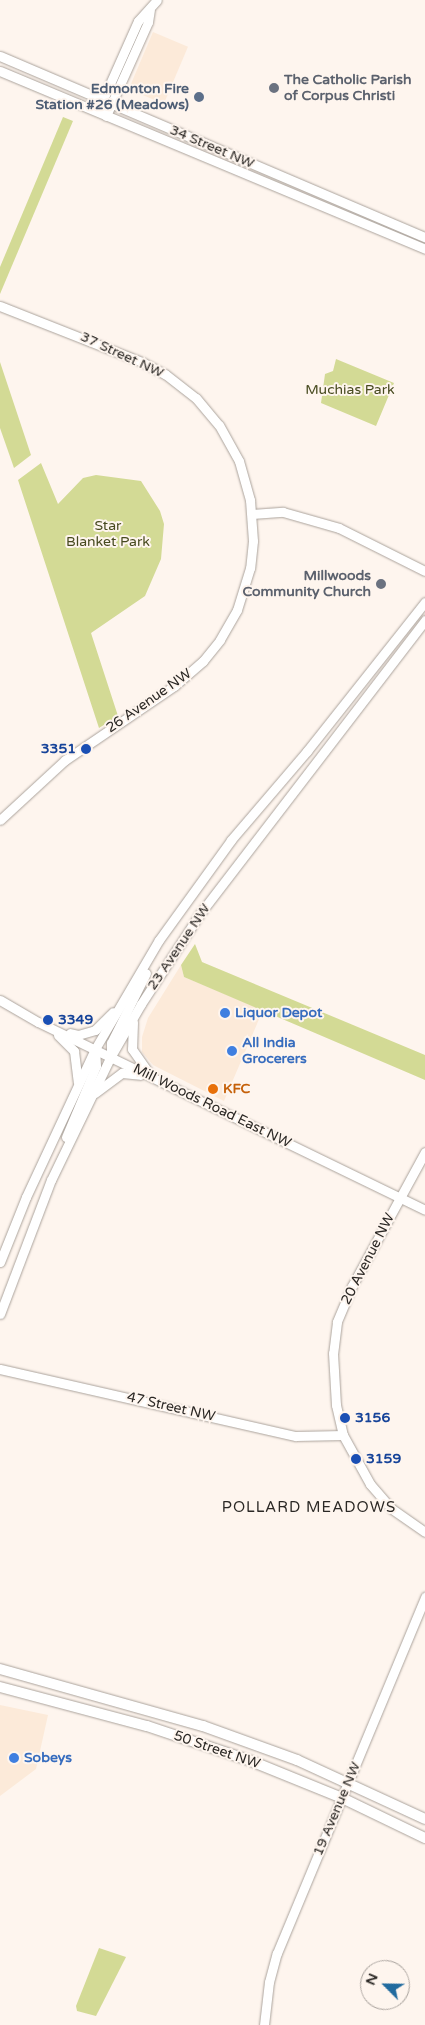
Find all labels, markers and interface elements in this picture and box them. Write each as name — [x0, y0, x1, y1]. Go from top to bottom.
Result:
place label: The Catholic Parish of Corpus Christi — [284, 72, 411, 104]
place label: Edmonton Fire Station #26 (Meadows) — [35, 81, 189, 114]
marker: The Catholic Parish of Corpus Christi — [268, 82, 280, 94]
marker: Edmonton Fire Station #26 (Meadows) — [193, 91, 205, 103]
street label: 34 Street NW — [167, 122, 257, 172]
street label: 37 Street NW — [78, 328, 166, 382]
park label: Muchias Park — [305, 382, 395, 398]
park label: Star Blanket Park — [66, 518, 150, 550]
place label: Millwoods Community Church — [242, 568, 371, 600]
marker: Millwoods Community Church — [375, 578, 387, 590]
street label: 26 Avenue NW — [103, 665, 195, 737]
place label: 3351 — [41, 741, 76, 757]
marker: 3351 — [80, 743, 92, 755]
street label: 23 Avenue NW — [144, 901, 214, 993]
place label: Liquor Depot — [235, 1005, 322, 1021]
marker: Liquor Depot — [219, 1007, 231, 1019]
place label: 3349 — [58, 1012, 93, 1028]
marker: 3349 — [42, 1014, 54, 1026]
place label: All India Grocerers — [242, 1035, 307, 1068]
marker: All India Grocerers — [226, 1045, 238, 1057]
street label: Mill Woods Road East NW — [130, 1060, 294, 1152]
place label: KFC — [223, 1081, 250, 1097]
marker: KFC — [207, 1083, 219, 1095]
street label: 20 Avenue NW — [338, 1210, 398, 1308]
street label: 47 Street NW — [125, 1389, 217, 1425]
place label: 3156 — [355, 1410, 390, 1426]
marker: 3156 — [339, 1412, 351, 1424]
place label: 3159 — [366, 1451, 401, 1467]
marker: 3159 — [350, 1453, 362, 1465]
district label: POLLARD MEADOWS — [220, 1499, 398, 1517]
street label: 50 Street NW — [172, 1727, 262, 1773]
place label: Sobeys — [24, 1750, 72, 1766]
marker: Sobeys — [8, 1752, 20, 1764]
street label: 19 Avenue NW — [310, 1760, 364, 1858]
north arrow — [360, 1960, 410, 2010]
text: N — [362, 1971, 382, 1988]

